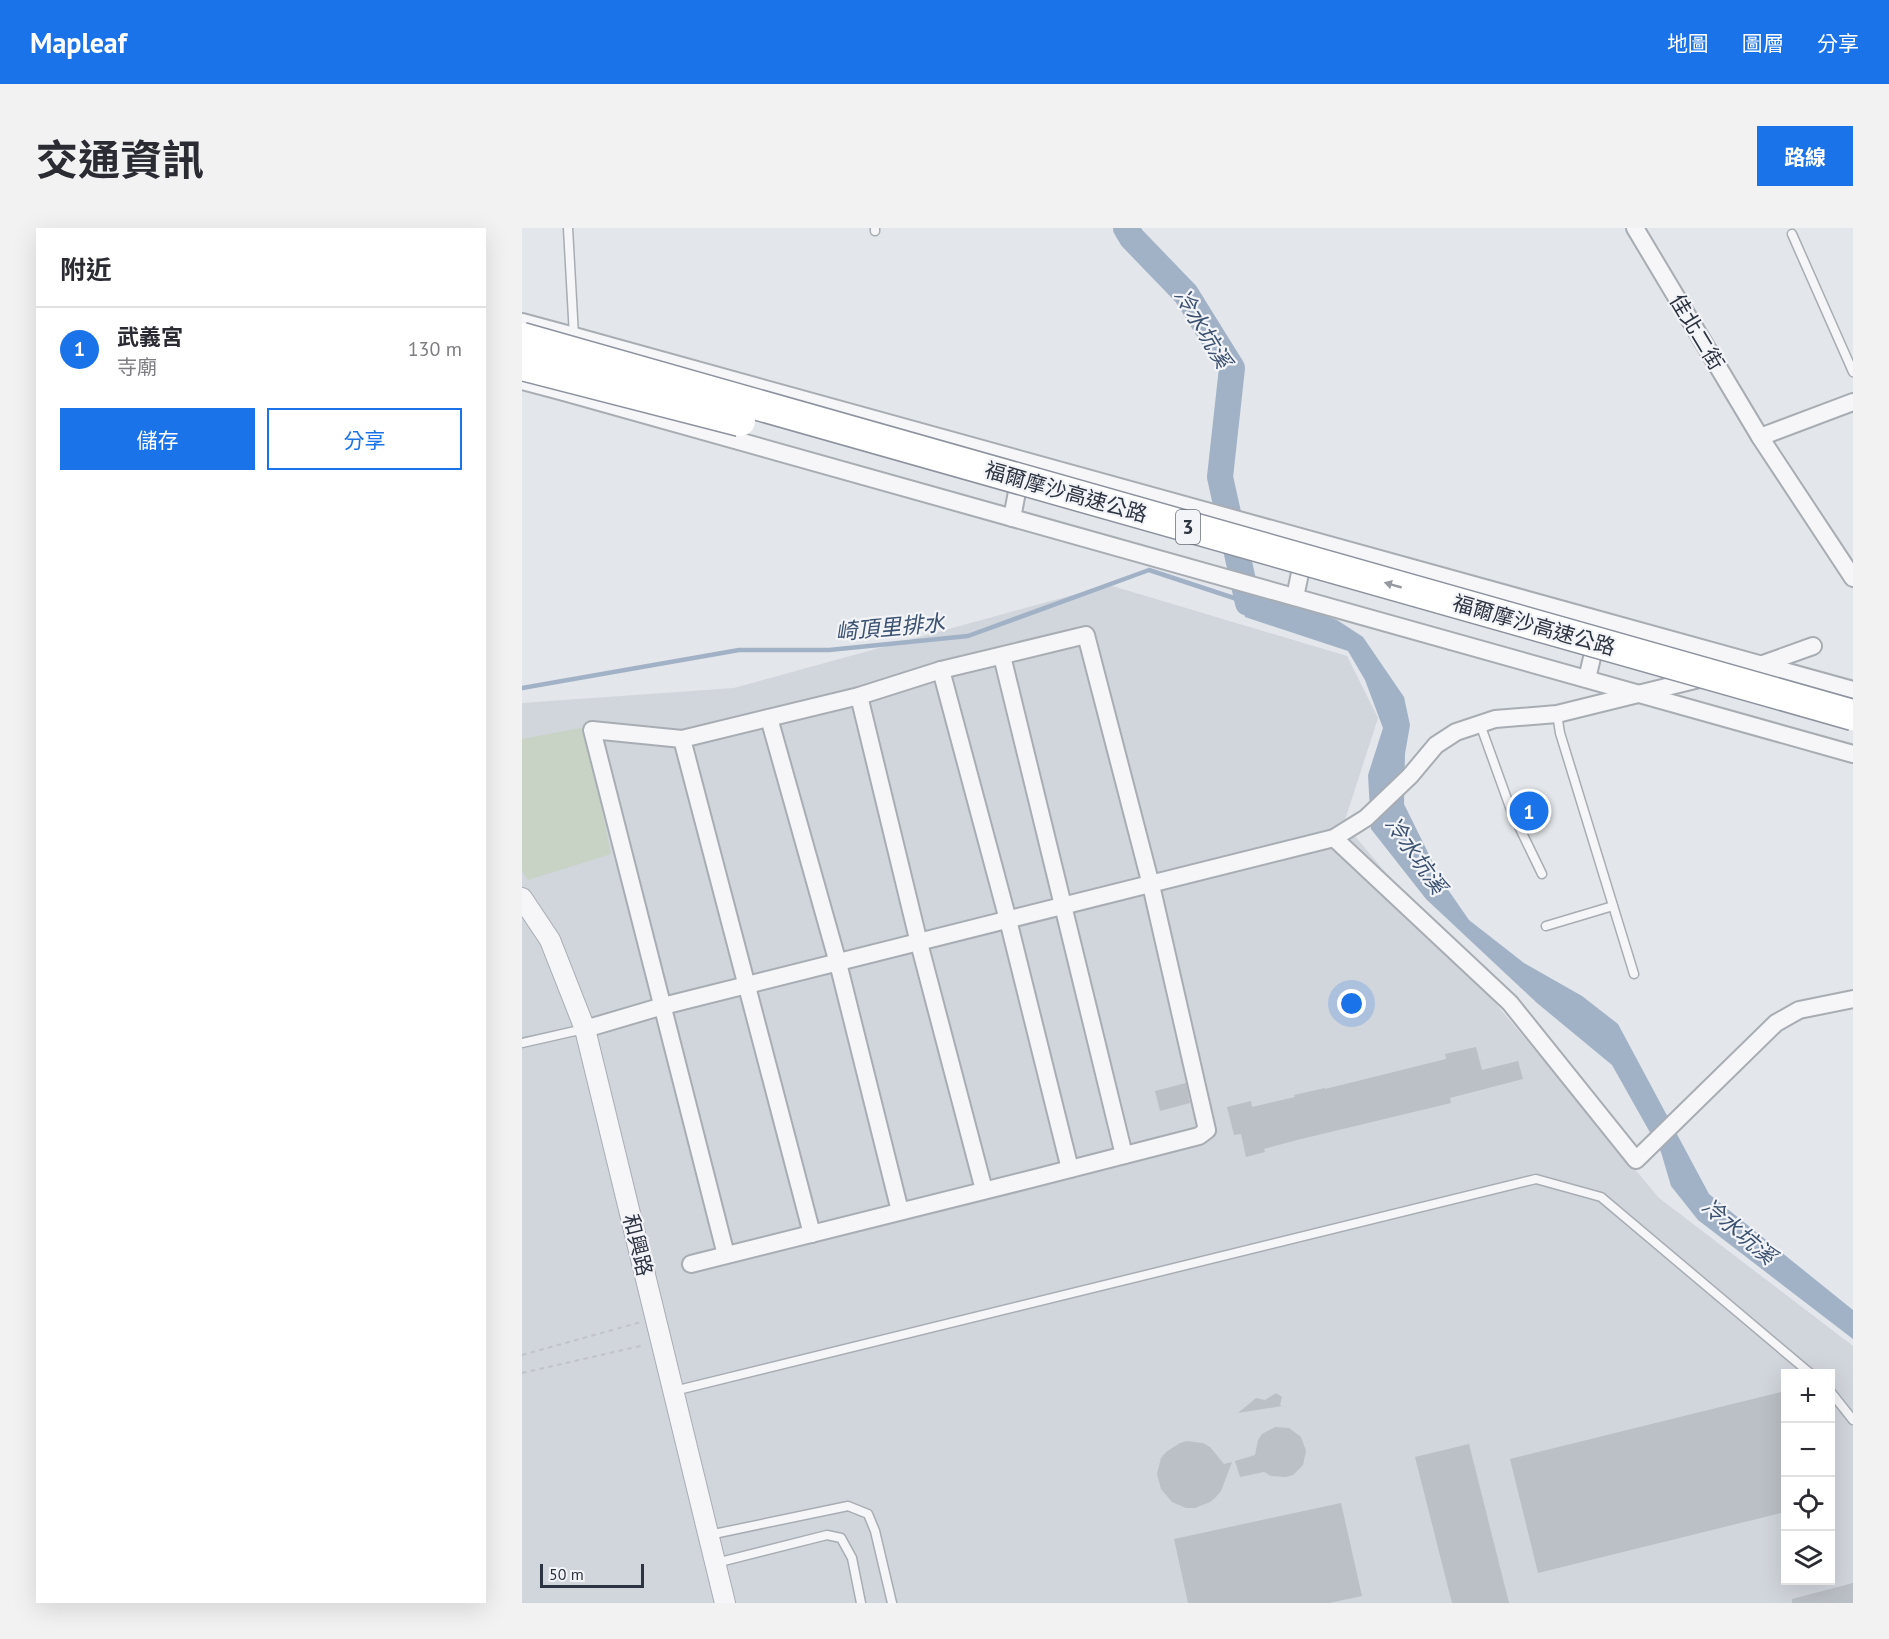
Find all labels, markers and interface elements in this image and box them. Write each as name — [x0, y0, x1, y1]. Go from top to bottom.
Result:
text: Mapleaf — [30, 24, 127, 61]
text: 地圖 — [1667, 30, 1709, 57]
text: 圖層 — [1742, 30, 1784, 57]
text: 分享 — [1817, 30, 1859, 57]
button: 路線 — [1757, 126, 1853, 186]
text: 交通資訊 — [36, 132, 204, 187]
text: 附近 — [60, 253, 112, 286]
water label: 冷水坑溪 — [1168, 283, 1239, 375]
street label: 佳北二街 — [1664, 289, 1730, 375]
text: 武義宮 — [117, 323, 183, 351]
text: 1 — [74, 336, 85, 362]
text: 130 m — [408, 336, 462, 362]
text: 寺廟 — [117, 354, 157, 380]
button: 儲存 — [60, 408, 255, 470]
button: 分享 — [267, 408, 462, 470]
street label: 福爾摩沙高速公路 — [982, 456, 1150, 528]
road number: 3 — [1176, 510, 1200, 544]
one-way arrow — [1384, 580, 1402, 589]
street label: 福爾摩沙高速公路 — [1450, 589, 1618, 661]
water label: 崎頂里排水 — [834, 608, 947, 646]
pin: 1 — [1510, 788, 1548, 834]
water label: 冷水坑溪 — [1379, 811, 1454, 902]
your location — [1337, 989, 1366, 1018]
water label: 冷水坑溪 — [1696, 1192, 1784, 1272]
street label: 和興路 — [617, 1211, 659, 1279]
map controls — [1781, 1369, 1835, 1585]
button: + — [1781, 1369, 1835, 1423]
button: − — [1781, 1423, 1835, 1477]
button: locate — [1781, 1477, 1835, 1531]
button: layers — [1781, 1531, 1835, 1585]
scale bar — [540, 1561, 644, 1588]
text: 50 m — [549, 1564, 584, 1584]

